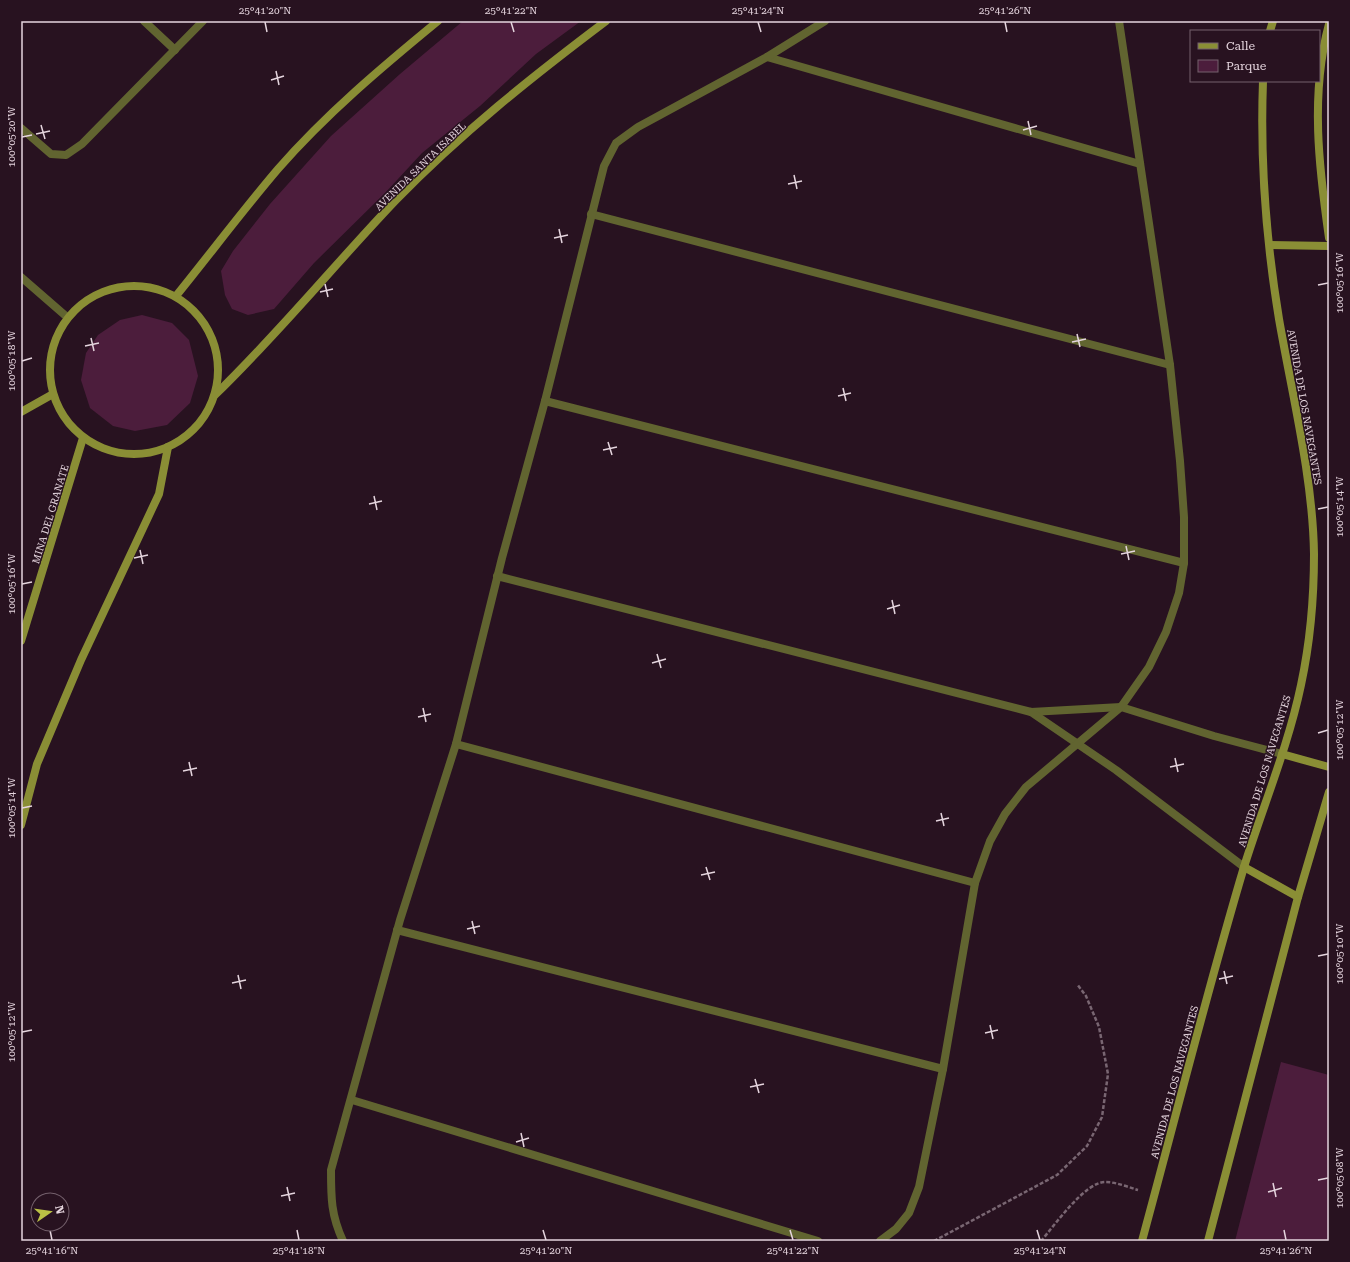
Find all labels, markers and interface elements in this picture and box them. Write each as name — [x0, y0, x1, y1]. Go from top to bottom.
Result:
text: 25°41'20"N — [239, 5, 291, 16]
text: 25°41'22"N — [485, 5, 537, 16]
text: 25°41'24"N — [732, 5, 784, 16]
text: 25°41'26"N — [979, 5, 1031, 16]
legend — [1190, 30, 1320, 82]
text: Calle — [1226, 39, 1256, 53]
text: Parque — [1226, 59, 1267, 73]
text: 100°05'20"W — [6, 106, 17, 167]
street label: AVENIDA SANTA ISABEL — [373, 120, 468, 213]
text: 100°05'16"W — [1334, 252, 1345, 313]
street label: AVENIDA DE LOS NAVEGANTES — [1285, 328, 1324, 486]
text: 100°05'18"W — [6, 330, 17, 391]
street label: MINA DEL GRANATE — [30, 463, 71, 565]
text: 100°05'14"W — [1334, 476, 1345, 537]
text: 100°05'16"W — [6, 553, 17, 614]
street label: AVENIDA DE LOS NAVEGANTES — [1236, 694, 1293, 848]
text: 100°05'12"W — [1334, 699, 1345, 760]
text: 100°05'14"W — [6, 777, 17, 838]
text: 100°05'10"W — [1334, 923, 1345, 984]
text: 100°05'12"W — [6, 1001, 17, 1062]
street label: AVENIDA DE LOS NAVEGANTES — [1149, 1004, 1200, 1160]
text: 100°05'08"W — [1334, 1147, 1345, 1208]
north arrow — [30, 1192, 70, 1232]
text: N — [52, 1204, 67, 1216]
text: 25°41'16"N — [26, 1245, 78, 1256]
text: 25°41'18"N — [273, 1245, 325, 1256]
text: 25°41'20"N — [520, 1245, 572, 1256]
text: 25°41'22"N — [767, 1245, 819, 1256]
text: 25°41'24"N — [1014, 1245, 1066, 1256]
text: 25°41'26"N — [1260, 1245, 1312, 1256]

